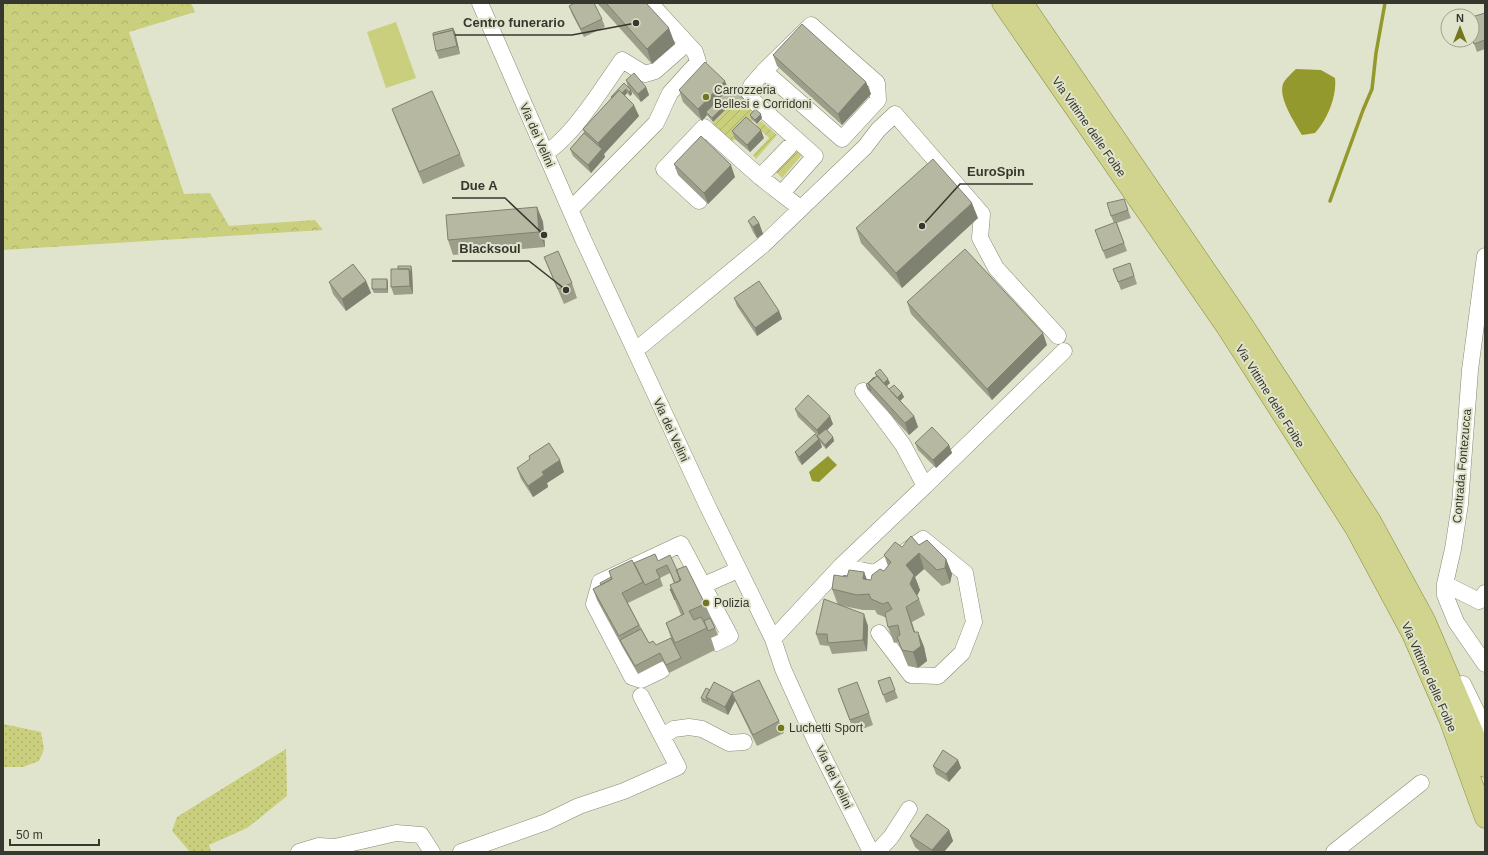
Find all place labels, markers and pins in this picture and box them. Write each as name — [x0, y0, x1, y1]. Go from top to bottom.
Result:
callout: Centro funerario — [455, 10, 572, 35]
place label: Carrozzeria Bellesi e Corridoni — [714, 83, 811, 111]
marker: Carrozzeria Bellesi e Corridoni — [701, 92, 711, 102]
callout: EuroSpin — [960, 159, 1033, 184]
callout: Due A — [452, 173, 505, 198]
callout: Blacksoul — [452, 236, 529, 261]
place label: Polizia — [714, 596, 750, 610]
marker: Polizia — [701, 598, 711, 608]
place label: Luchetti Sport — [789, 721, 864, 735]
marker: Luchetti Sport — [776, 723, 786, 733]

